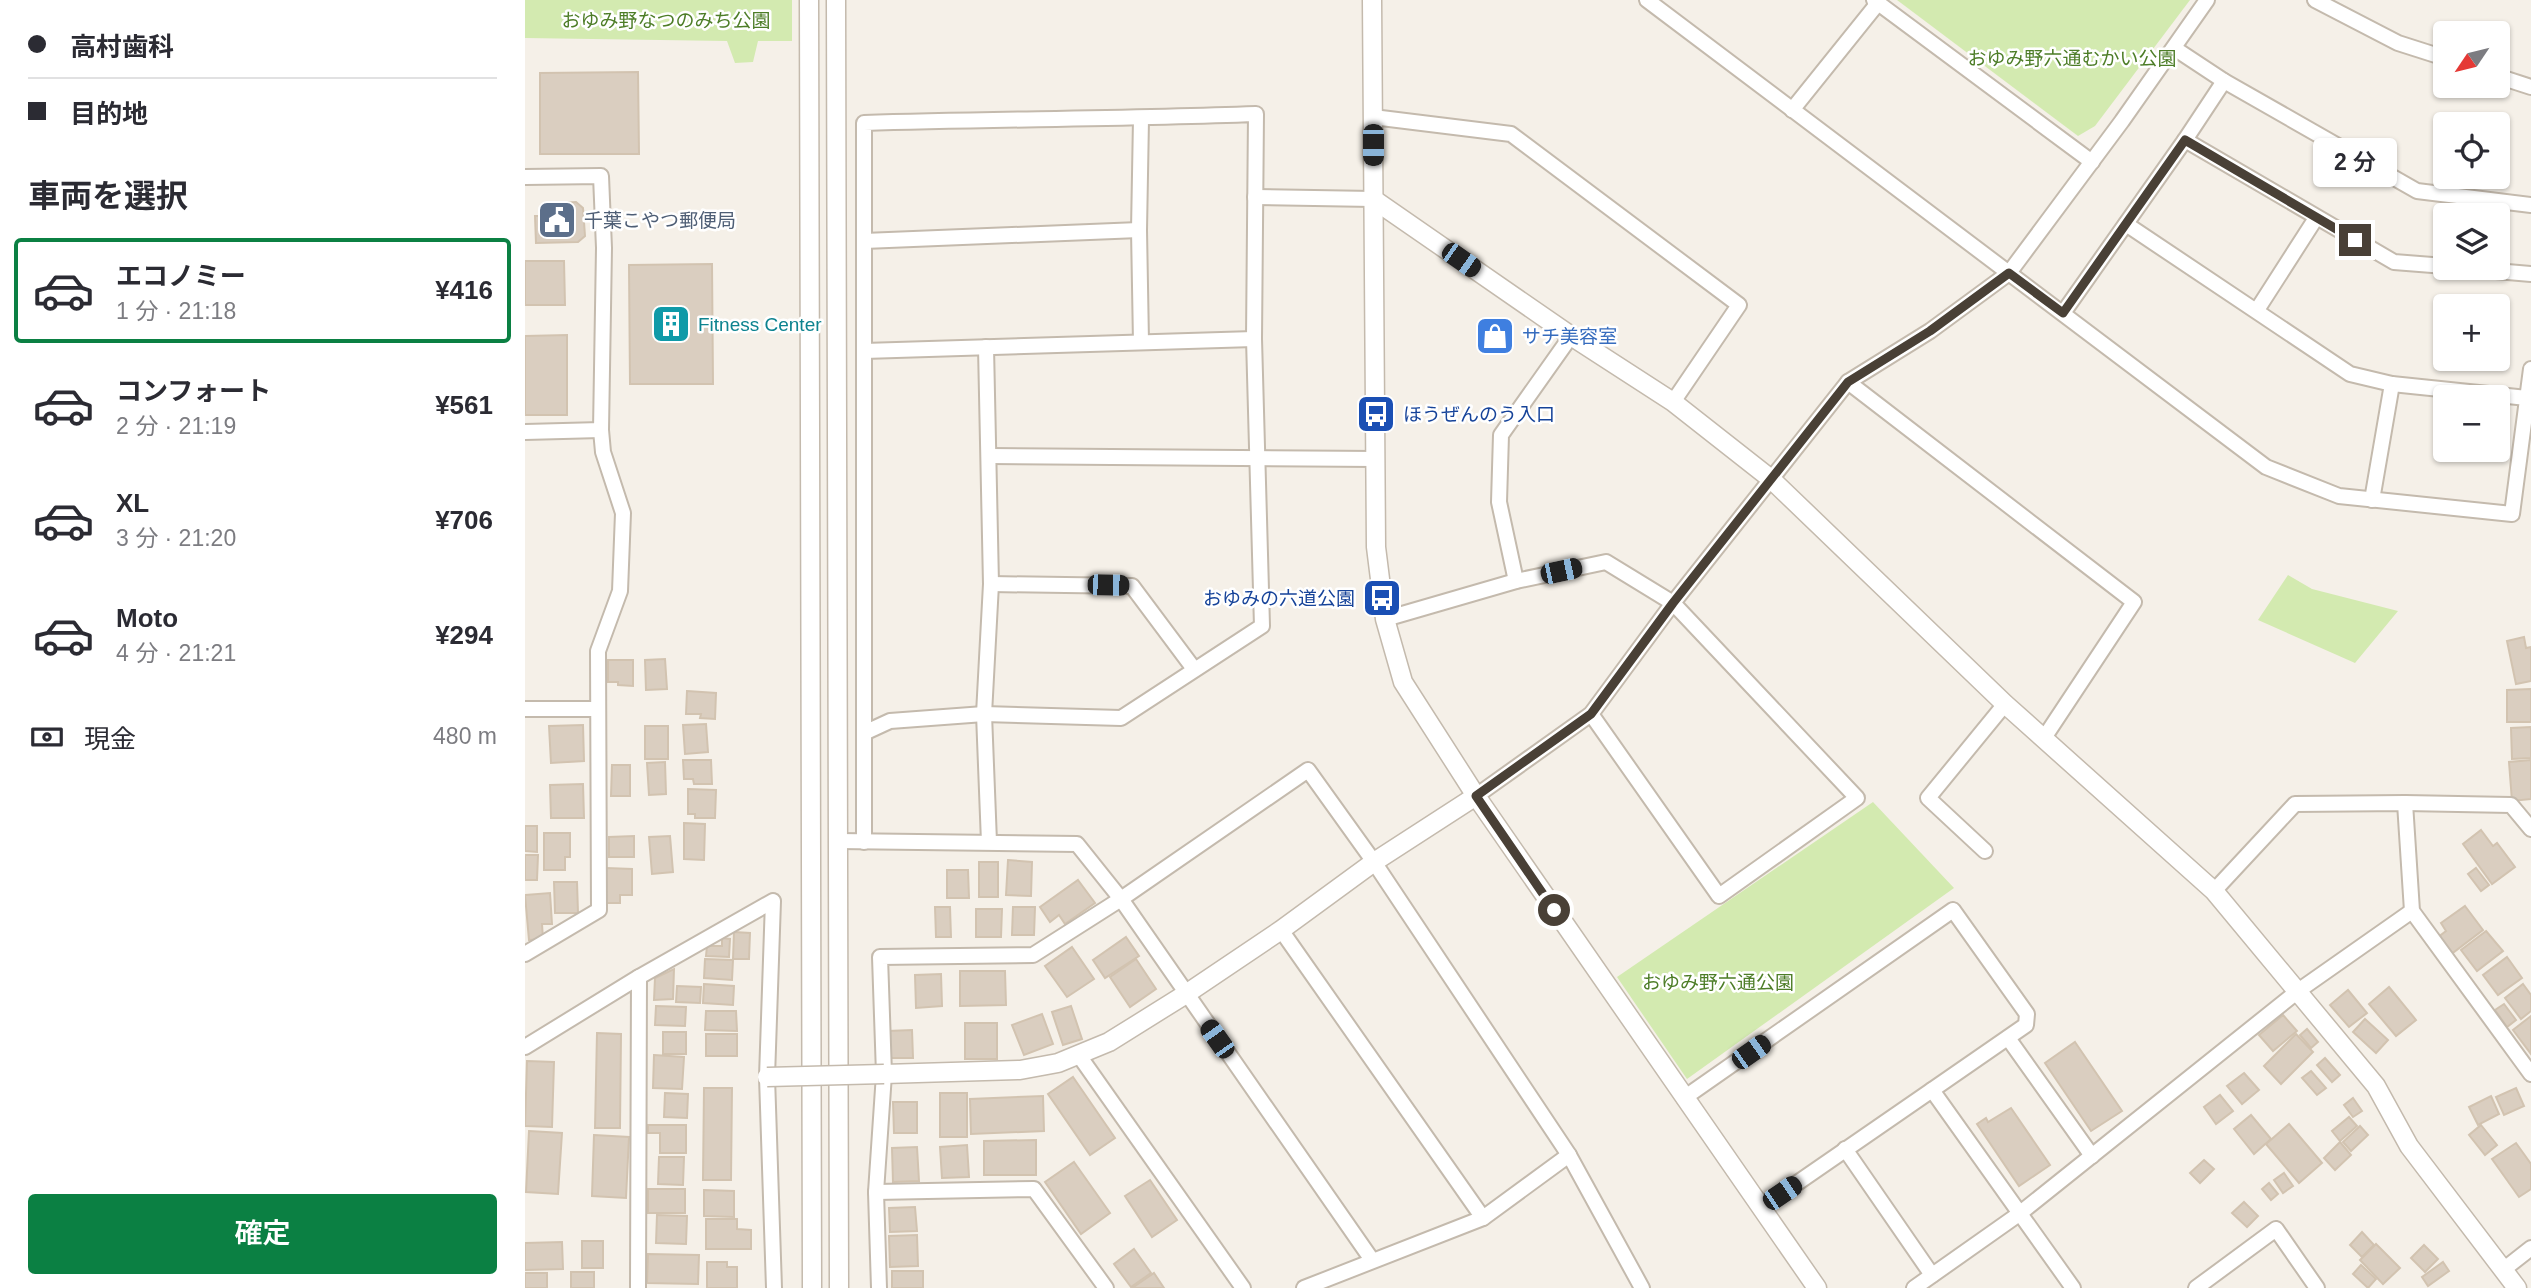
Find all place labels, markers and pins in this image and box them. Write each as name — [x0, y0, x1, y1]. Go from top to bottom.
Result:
public building icon: 千葉こやつ郵便局 — [536, 199, 578, 241]
place label: 千葉こやつ郵便局 — [584, 210, 736, 231]
building icon: Fitness Center — [650, 303, 692, 345]
place label: Fitness Center — [698, 314, 822, 335]
shop icon: サチ美容室 — [1474, 315, 1516, 357]
place label: サチ美容室 — [1522, 326, 1617, 347]
bus stop icon: ほうぜんのう入口 — [1355, 393, 1397, 435]
place label: ほうぜんのう入口 — [1403, 404, 1555, 425]
bus stop icon: おゆみの六道公園 — [1361, 577, 1403, 619]
place label: おゆみの六道公園 — [1203, 588, 1355, 609]

